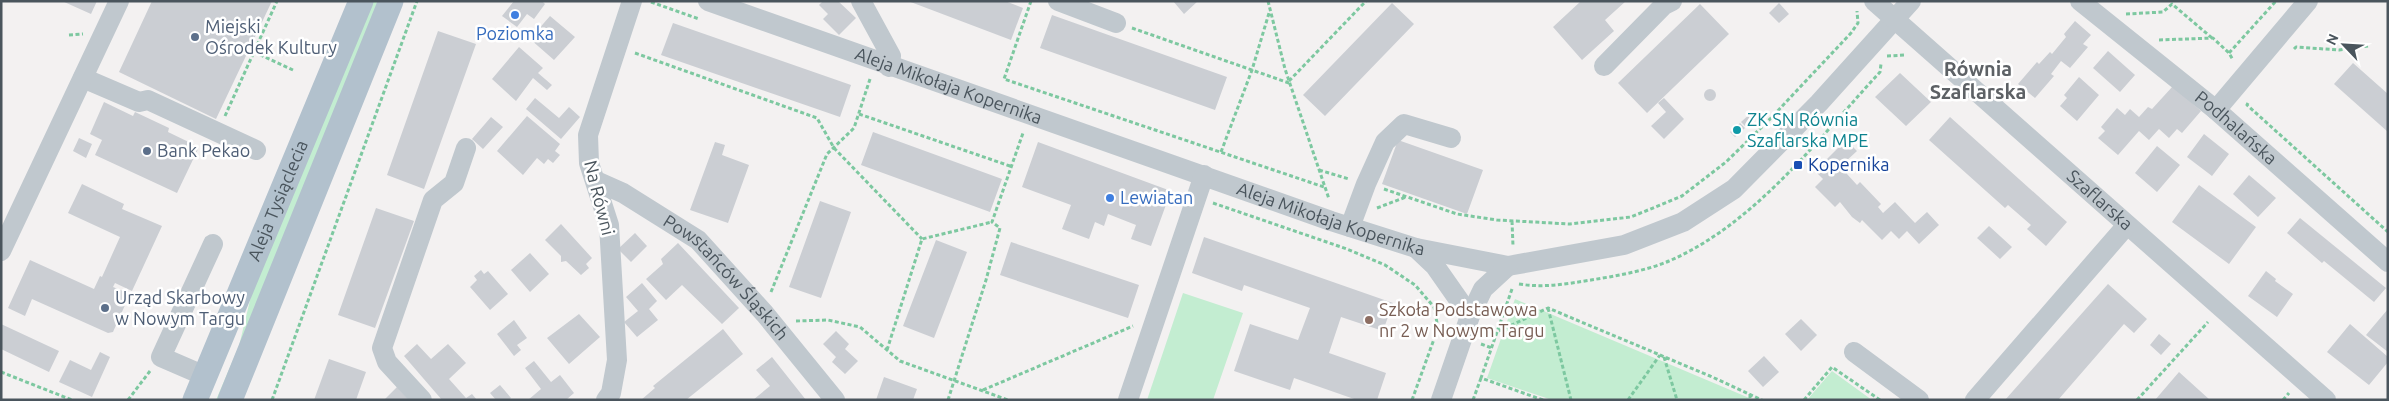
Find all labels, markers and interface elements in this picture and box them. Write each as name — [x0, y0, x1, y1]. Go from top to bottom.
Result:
marker: Poziomka — [509, 9, 521, 21]
place label: Miejski Ośrodek Kultury — [205, 16, 337, 57]
north arrow — [2319, 20, 2369, 70]
place label: Poziomka — [476, 23, 554, 43]
marker: Miejski Ośrodek Kultury — [189, 31, 201, 43]
text: N — [2323, 31, 2342, 48]
street label: Aleja Mikołaja Kopernika — [853, 43, 1045, 127]
district label: Równia Szaflarska — [1930, 57, 2026, 103]
street label: Podhalańska — [2192, 86, 2281, 168]
place label: ZK SN Równia Szaflarska MPE — [1747, 109, 1868, 150]
marker: ZK SN Równia Szaflarska MPE — [1731, 124, 1743, 136]
street label: Aleja Tysiąclecia — [243, 137, 311, 264]
place label: Bank Pekao — [157, 140, 250, 160]
marker: Bank Pekao — [141, 145, 153, 157]
place label: Kopernika — [1808, 154, 1890, 174]
street label: Na Równi — [581, 158, 619, 237]
marker: Kopernika — [1792, 159, 1804, 171]
street label: Szaflarska — [2063, 165, 2137, 234]
street label: Aleja Mikołaja Kopernika — [1235, 178, 1426, 258]
place label: Lewiatan — [1120, 187, 1193, 207]
marker: Lewiatan — [1104, 192, 1116, 204]
street label: Powstańców Śląskich — [660, 210, 793, 344]
place label: Urząd Skarbowy w Nowym Targu — [115, 287, 245, 328]
place label: Szkoła Podstawowa nr 2 w Nowym Targu — [1379, 299, 1545, 340]
marker: Urząd Skarbowy w Nowym Targu — [99, 302, 111, 314]
marker: Szkoła Podstawowa nr 2 w Nowym Targu — [1363, 314, 1375, 326]

